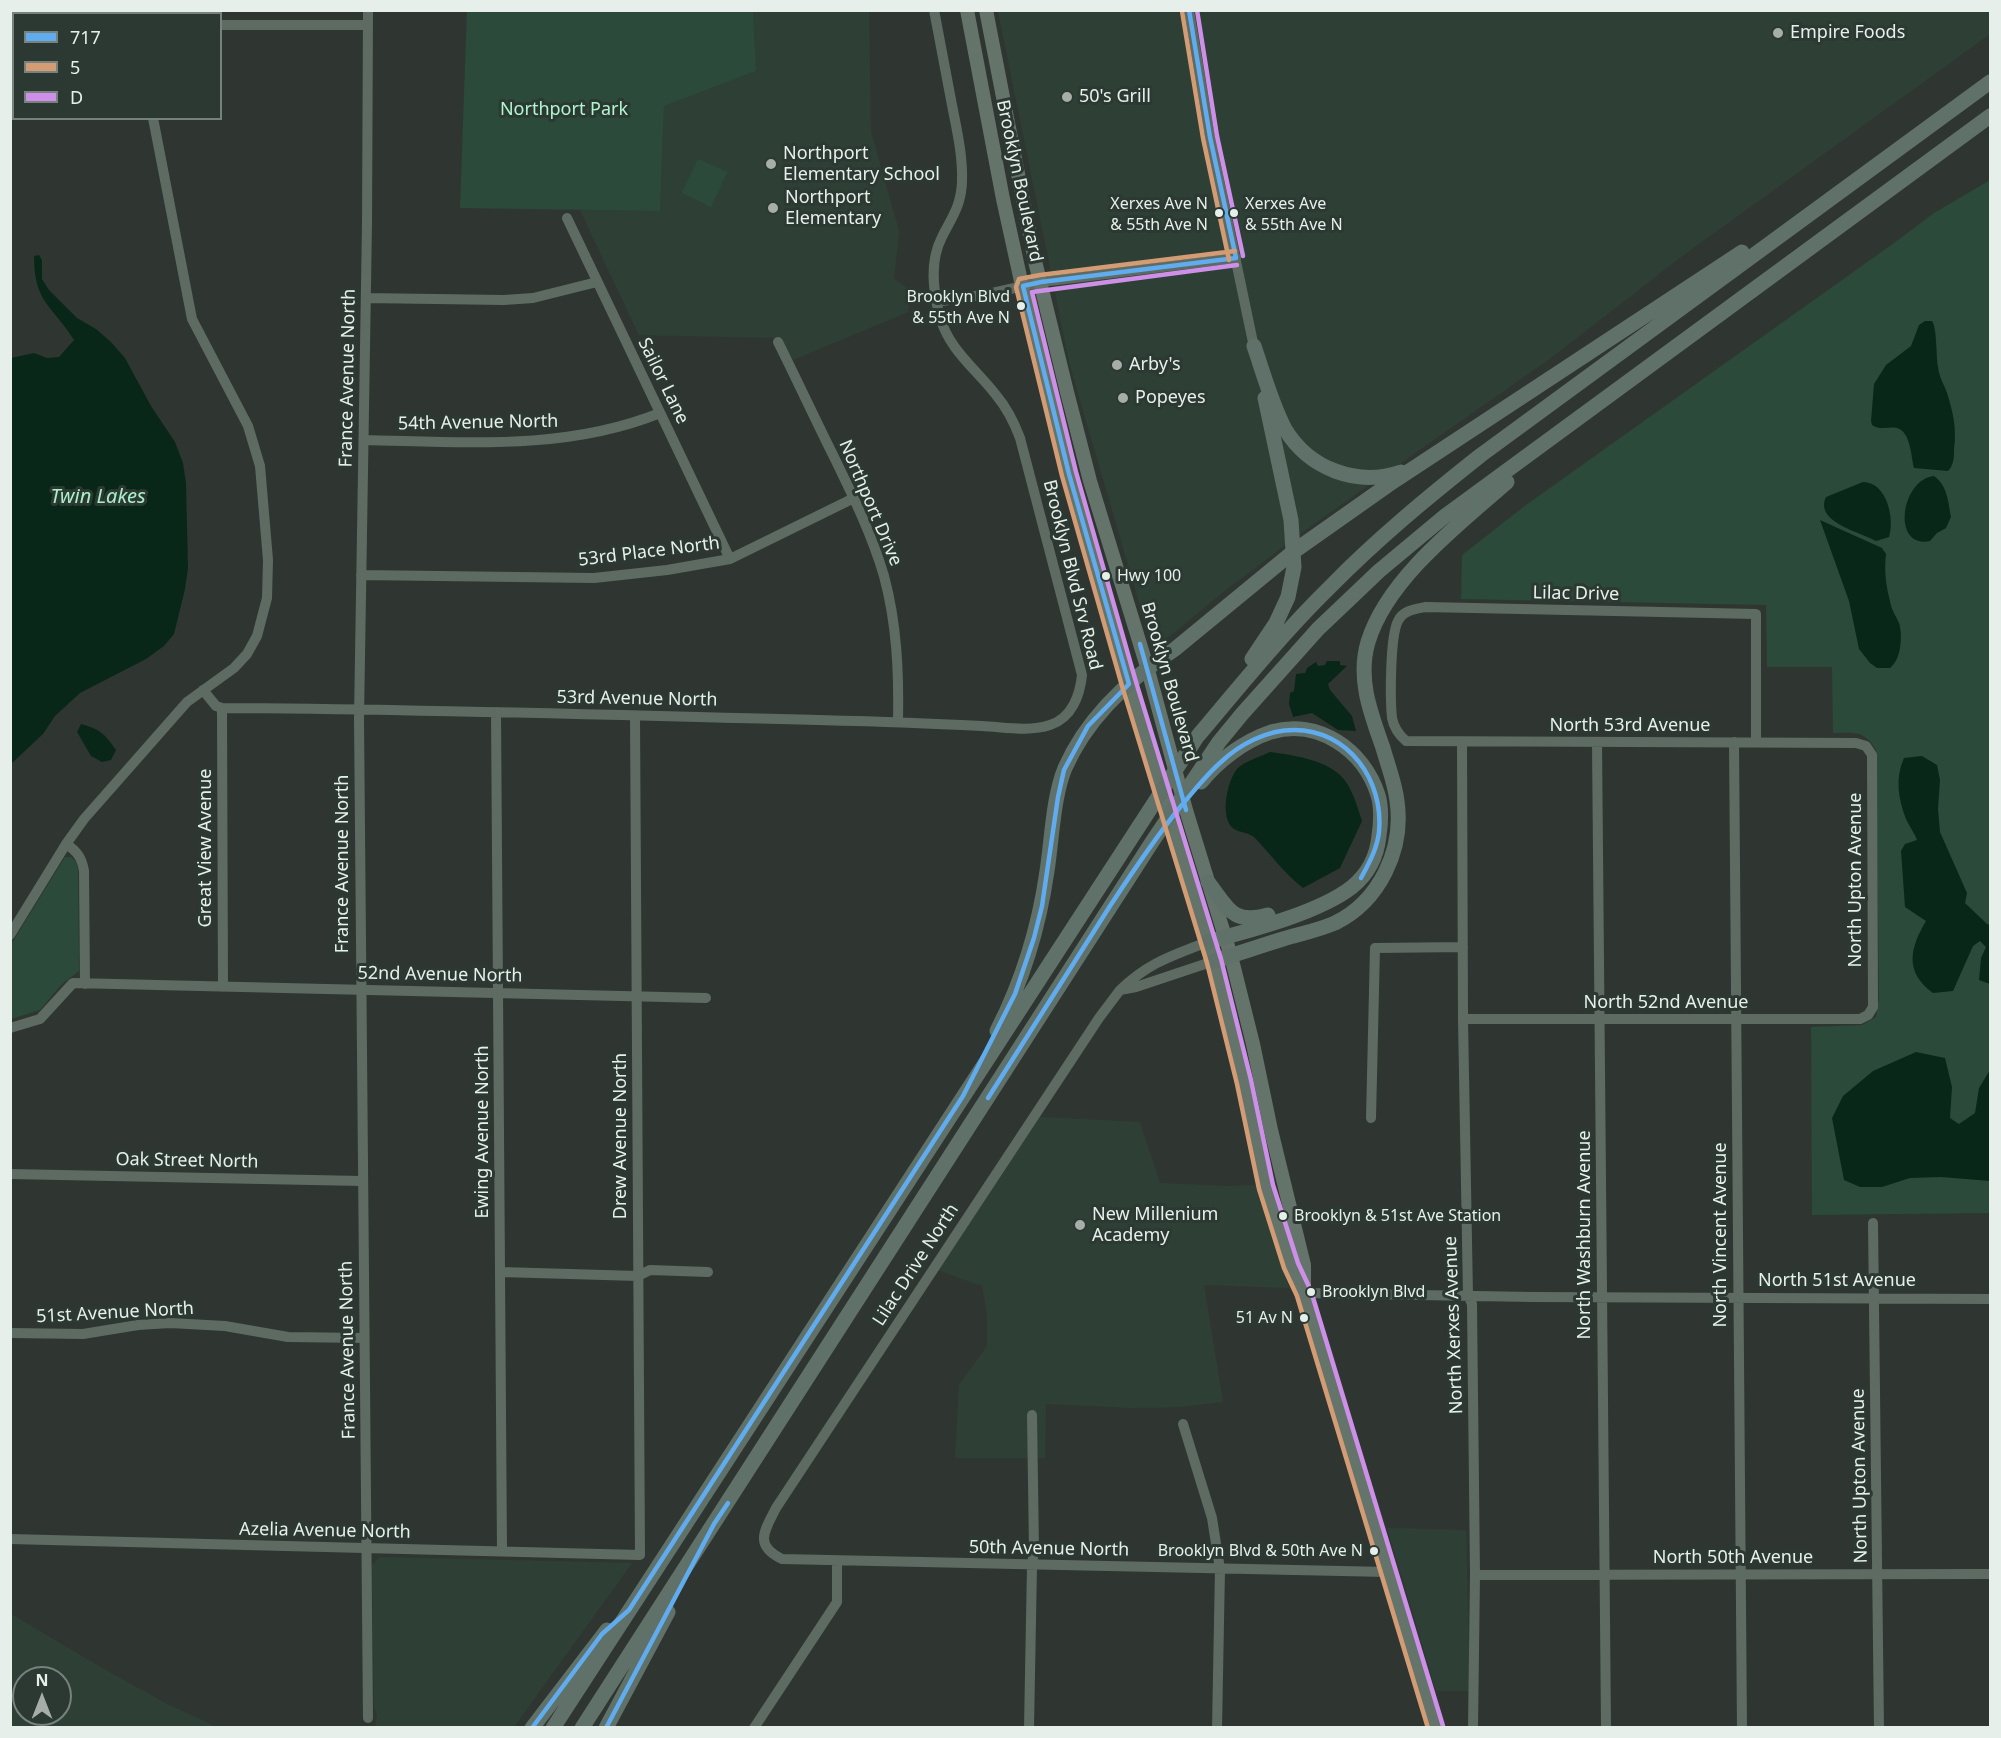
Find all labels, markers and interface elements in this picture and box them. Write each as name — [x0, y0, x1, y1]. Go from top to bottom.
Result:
legend — [12, 12, 222, 120]
place label: Empire Foods — [1790, 22, 1905, 44]
text: 717 — [70, 25, 101, 49]
marker: Empire Foods — [1771, 26, 1785, 40]
text: 5 — [70, 55, 80, 79]
text: D — [70, 85, 83, 109]
place label: 50's Grill — [1079, 86, 1151, 108]
marker: 50's Grill — [1060, 90, 1074, 104]
street label: Brooklyn Boulevard — [991, 98, 1047, 264]
park label: Northport Park — [500, 99, 628, 121]
place label: Northport Elementary School — [783, 143, 940, 186]
marker: Northport Elementary School — [764, 157, 778, 171]
place label: Northport Elementary — [785, 187, 881, 230]
place label: Xerxes Ave N & 55th Ave N — [1110, 194, 1208, 232]
place label: Xerxes Ave & 55th Ave N — [1245, 194, 1343, 232]
marker: Northport Elementary — [766, 201, 780, 215]
marker: Xerxes Ave N & 55th Ave N — [1213, 207, 1225, 219]
marker: Xerxes Ave & 55th Ave N — [1228, 207, 1240, 219]
place label: Brooklyn Blvd & 55th Ave N — [907, 287, 1010, 325]
street label: France Avenue North — [336, 289, 360, 467]
marker: Brooklyn Blvd & 55th Ave N — [1015, 300, 1027, 312]
street label: Sailor Lane — [633, 334, 693, 428]
place label: Arby's — [1129, 354, 1181, 376]
marker: Arby's — [1110, 358, 1124, 372]
place label: Popeyes — [1135, 387, 1206, 409]
marker: Popeyes — [1116, 391, 1130, 405]
street label: 54th Avenue North — [398, 411, 558, 435]
street label: Northport Drive — [834, 437, 906, 569]
street label: Brooklyn Blvd Srv Road — [1038, 478, 1106, 672]
water label: Twin Lakes — [50, 485, 146, 509]
street label: 53rd Place North — [577, 533, 721, 571]
place label: Hwy 100 — [1117, 566, 1181, 586]
marker: Hwy 100 — [1100, 570, 1112, 582]
street label: Lilac Drive — [1532, 582, 1620, 606]
street label: Brooklyn Boulevard — [1136, 600, 1202, 764]
street label: 53rd Avenue North — [556, 687, 718, 711]
street label: North 53rd Avenue — [1550, 715, 1710, 737]
street label: Great View Avenue — [195, 769, 217, 927]
street label: France Avenue North — [332, 775, 354, 953]
street label: North Upton Avenue — [1845, 793, 1867, 967]
street label: 52nd Avenue North — [357, 963, 523, 987]
street label: North 52nd Avenue — [1584, 992, 1748, 1014]
street label: Ewing Avenue North — [472, 1045, 494, 1219]
street label: Drew Avenue North — [610, 1053, 632, 1219]
street label: North Washburn Avenue — [1574, 1130, 1596, 1340]
street label: North Vincent Avenue — [1710, 1142, 1732, 1328]
street label: Oak Street North — [115, 1149, 259, 1173]
street label: Lilac Drive North — [869, 1200, 963, 1330]
place label: New Millenium Academy — [1092, 1204, 1218, 1246]
place label: Brooklyn & 51st Ave Station — [1294, 1206, 1501, 1226]
marker: Brooklyn & 51st Ave Station — [1277, 1210, 1289, 1222]
marker: New Millenium Academy — [1073, 1218, 1087, 1232]
street label: North Xerxes Avenue — [1440, 1236, 1468, 1414]
street label: France Avenue North — [336, 1261, 360, 1439]
street label: North 51st Avenue — [1758, 1270, 1916, 1292]
place label: Brooklyn Blvd — [1322, 1282, 1425, 1302]
marker: Brooklyn Blvd — [1305, 1286, 1317, 1298]
street label: 51st Avenue North — [36, 1298, 194, 1328]
place label: 51 Av N — [1236, 1308, 1293, 1328]
marker: 51 Av N — [1298, 1312, 1310, 1324]
street label: North Upton Avenue — [1848, 1388, 1872, 1564]
street label: Azelia Avenue North — [239, 1519, 411, 1543]
street label: 50th Avenue North — [969, 1537, 1129, 1561]
place label: Brooklyn Blvd & 50th Ave N — [1158, 1541, 1363, 1561]
marker: Brooklyn Blvd & 50th Ave N — [1368, 1545, 1380, 1557]
street label: North 50th Avenue — [1653, 1547, 1813, 1569]
north arrow — [12, 1666, 72, 1726]
text: N — [35, 1669, 49, 1691]

